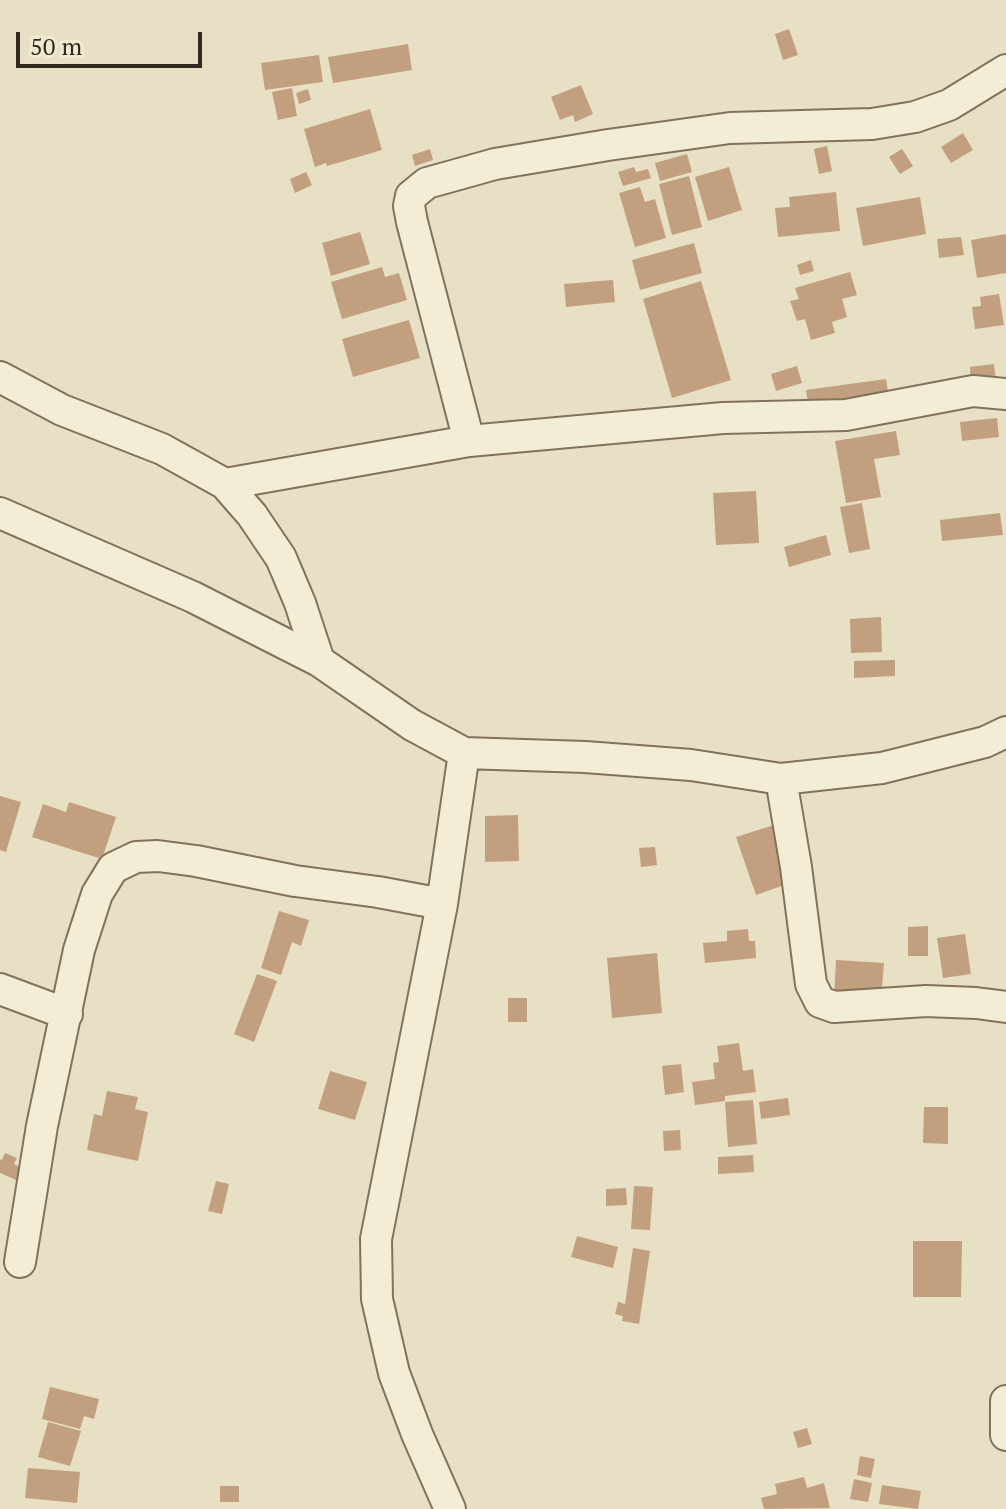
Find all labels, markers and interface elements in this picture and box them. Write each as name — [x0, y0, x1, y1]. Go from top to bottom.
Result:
scale bar — [20, 16, 206, 66]
text: 50 m — [30, 30, 82, 62]

